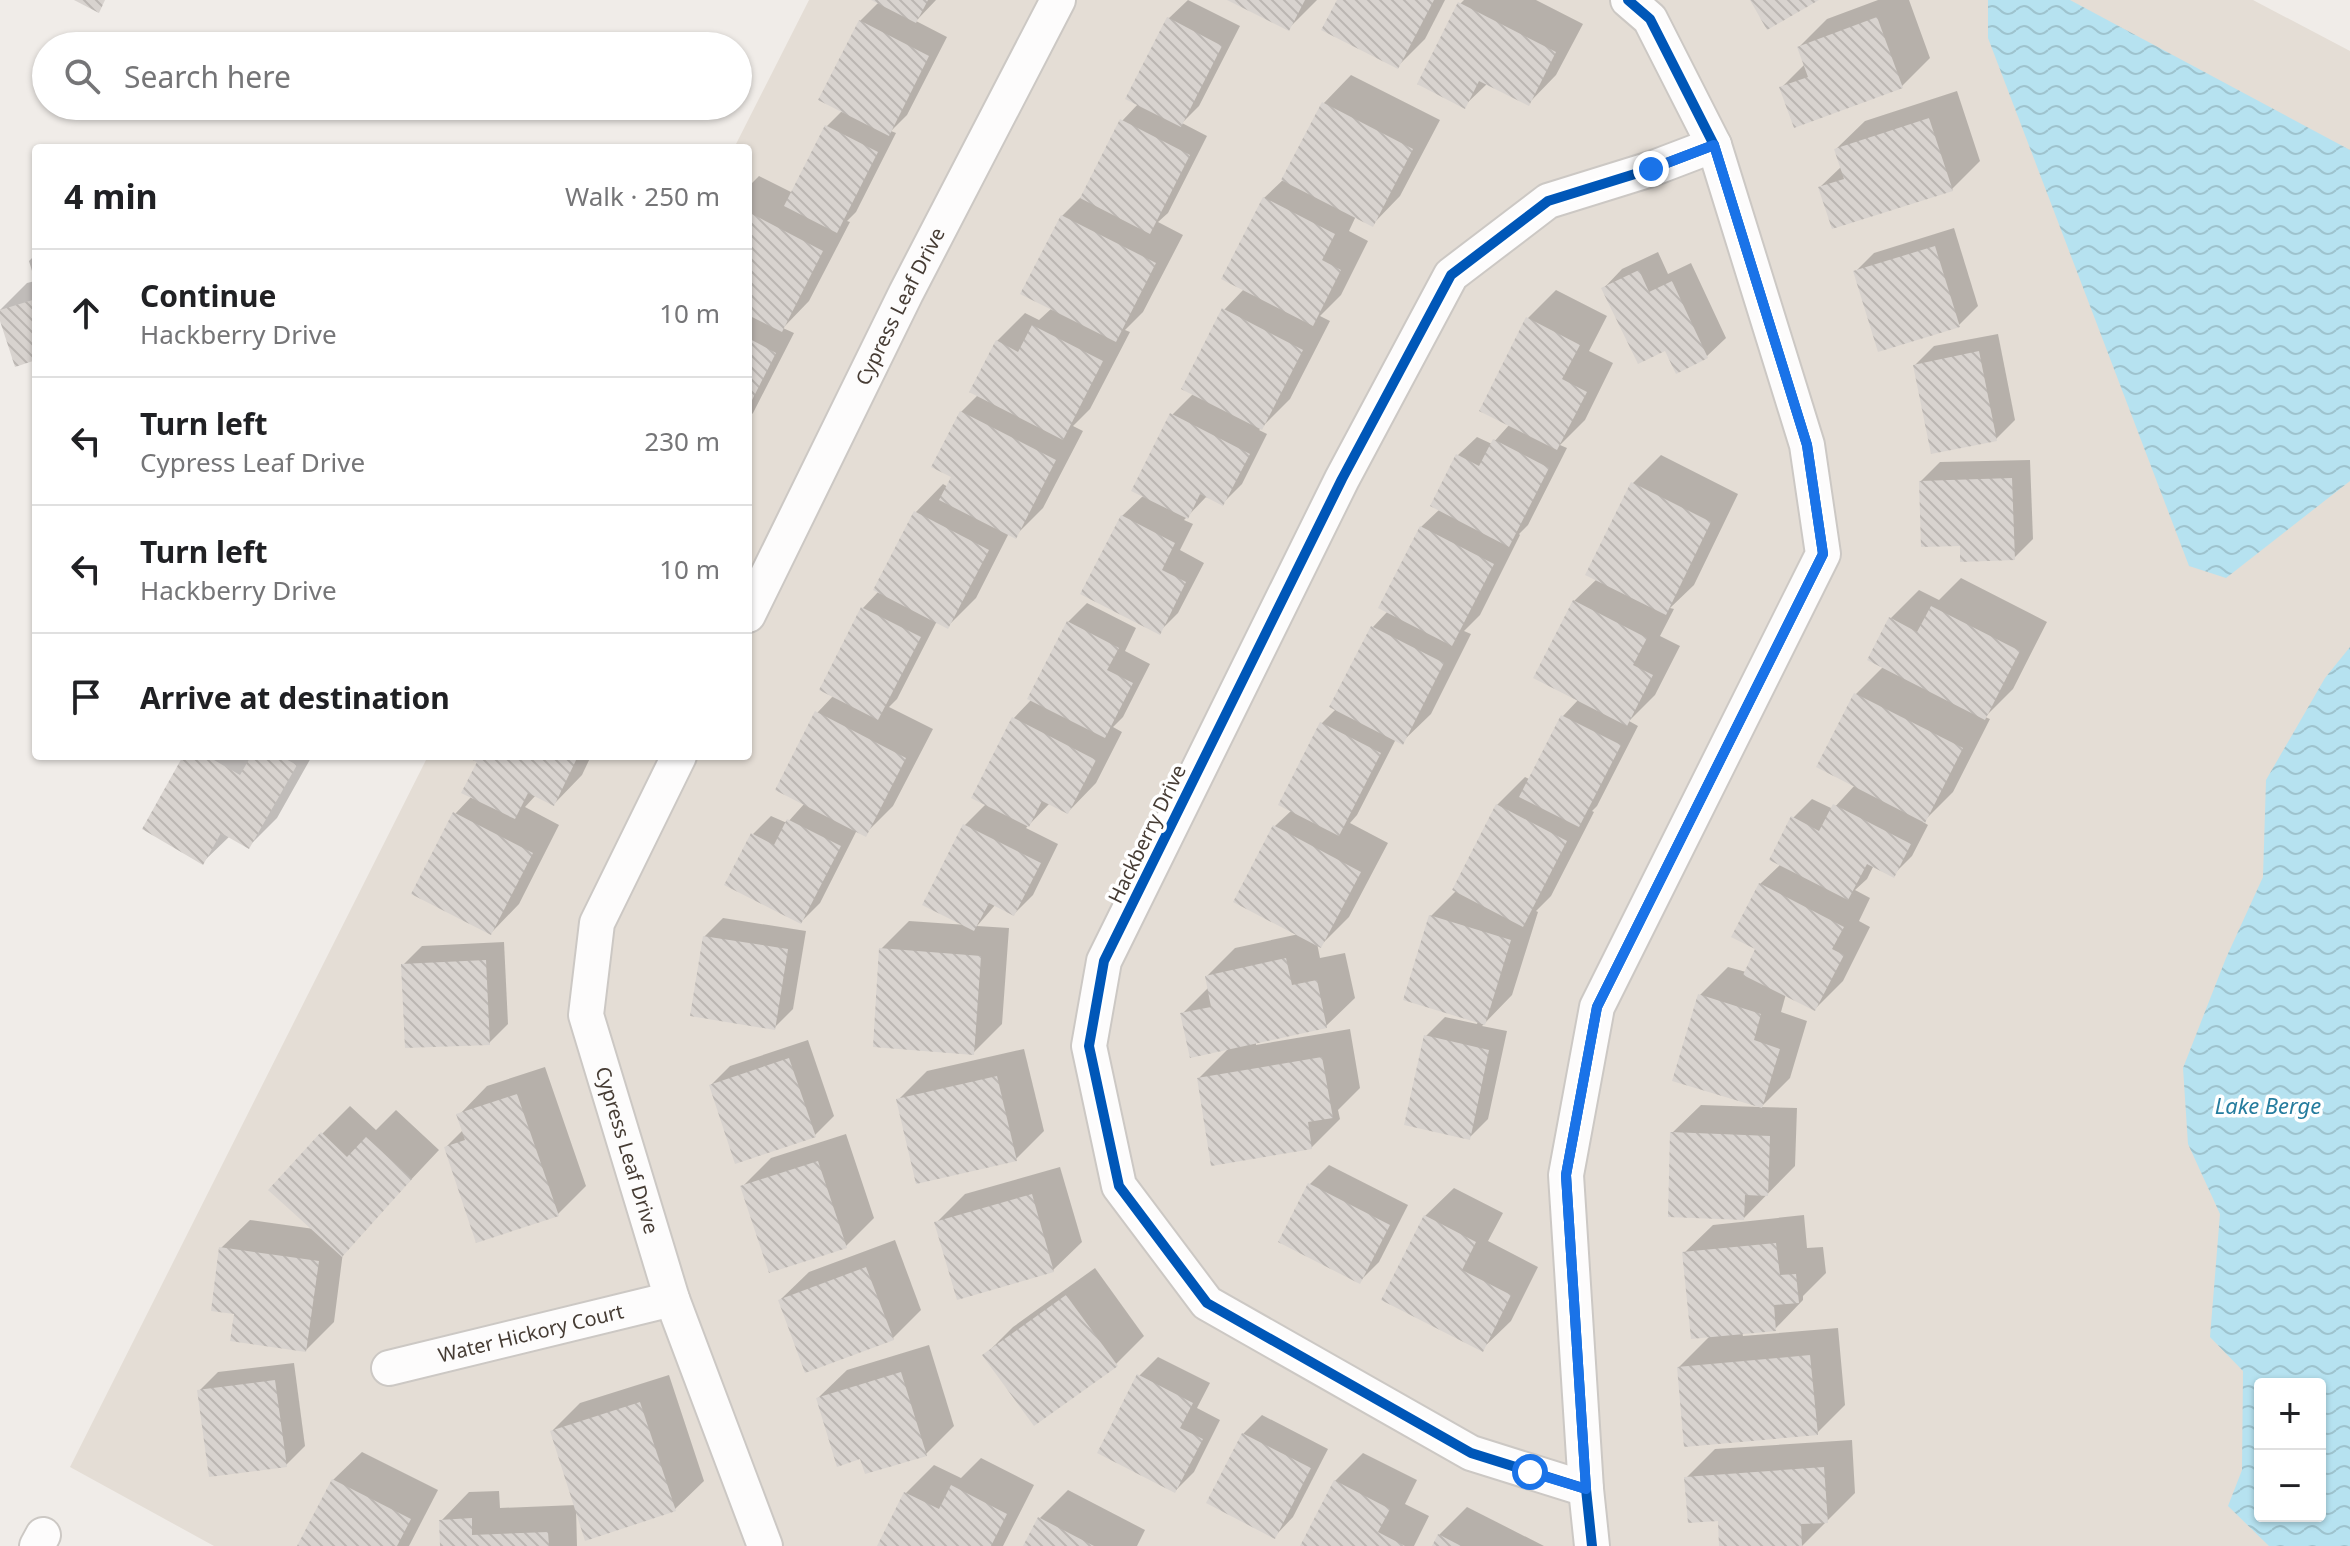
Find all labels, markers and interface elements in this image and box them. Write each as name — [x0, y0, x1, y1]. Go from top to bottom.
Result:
search box — [32, 32, 752, 120]
icon: search — [60, 54, 104, 98]
text: Search here — [124, 56, 291, 97]
route end — [1633, 151, 1669, 187]
text: 4 min — [64, 173, 158, 219]
text: Walk · 250 m — [565, 178, 720, 214]
street label: Cypress Leaf Drive — [849, 223, 951, 390]
text: Continue — [140, 275, 276, 316]
icon: ahead — [64, 291, 108, 335]
text: 10 m — [659, 295, 720, 331]
text: Hackberry Drive — [140, 316, 337, 352]
text: Turn left — [140, 403, 268, 444]
icon: left — [64, 419, 108, 463]
text: 230 m — [644, 423, 720, 459]
text: Cypress Leaf Drive — [140, 444, 365, 480]
text: Turn left — [140, 531, 268, 572]
icon: left — [64, 547, 108, 591]
text: 10 m — [659, 551, 720, 587]
text: Hackberry Drive — [140, 572, 337, 608]
icon: arrive — [64, 675, 108, 719]
text: Arrive at destination — [140, 677, 450, 718]
street label: Hackberry Drive — [1101, 760, 1192, 908]
street label: Cypress Leaf Drive — [589, 1063, 665, 1237]
water label: Lake Berge — [2215, 1090, 2321, 1120]
street label: Water Hickory Court — [435, 1297, 626, 1369]
map controls — [2254, 1378, 2326, 1522]
button: + — [2254, 1378, 2326, 1450]
button: − — [2254, 1450, 2326, 1522]
route start — [1512, 1454, 1548, 1490]

